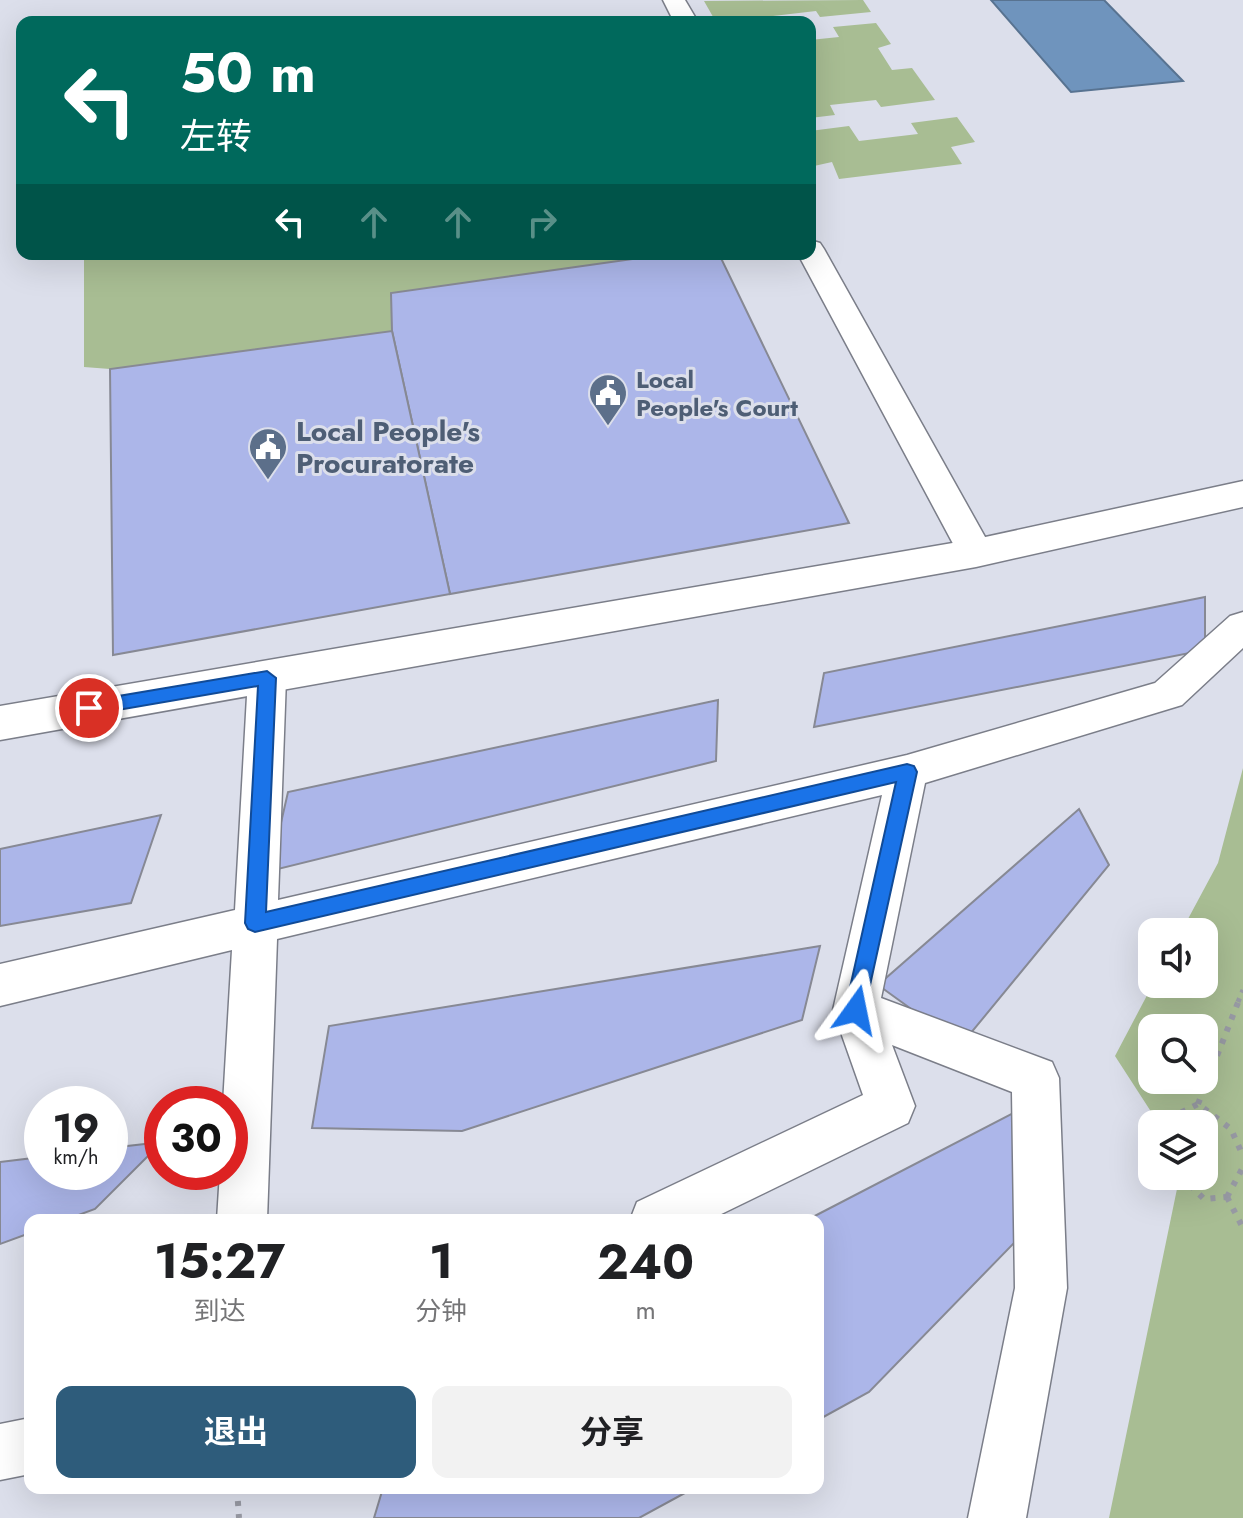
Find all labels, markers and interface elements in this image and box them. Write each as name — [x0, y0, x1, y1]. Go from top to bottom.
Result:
text: 50 m — [180, 32, 316, 113]
icon: left — [48, 48, 152, 152]
text: 左转 — [180, 110, 252, 162]
icon: left — [268, 200, 312, 244]
icon: ahead — [352, 200, 396, 244]
icon: ahead — [436, 200, 480, 244]
icon: right — [520, 200, 564, 244]
place label: Local People's Court — [636, 362, 798, 425]
public building icon: Local People's Court — [587, 372, 629, 427]
place label: Local People's Procuratorate — [296, 411, 480, 484]
public building icon: Local People's Procuratorate — [247, 426, 289, 481]
pin — [55, 674, 123, 742]
icon: arrive — [67, 686, 111, 730]
map controls — [1138, 918, 1218, 1190]
button: sound — [1138, 918, 1218, 998]
position arrow — [814, 968, 898, 1052]
button: search — [1138, 1014, 1218, 1094]
speed limit sign: 30 — [144, 1086, 248, 1190]
text: 19 — [52, 1099, 100, 1157]
button: layers — [1138, 1110, 1218, 1190]
text: km/h — [53, 1143, 99, 1172]
text: 15:27 — [154, 1227, 285, 1296]
text: 1 — [429, 1227, 453, 1296]
text: 240 — [597, 1228, 694, 1297]
text: m — [635, 1291, 656, 1329]
text: 到达 — [194, 1292, 246, 1330]
text: 分钟 — [415, 1292, 467, 1330]
button: 退出 — [56, 1386, 416, 1478]
button: 分享 — [432, 1386, 792, 1478]

